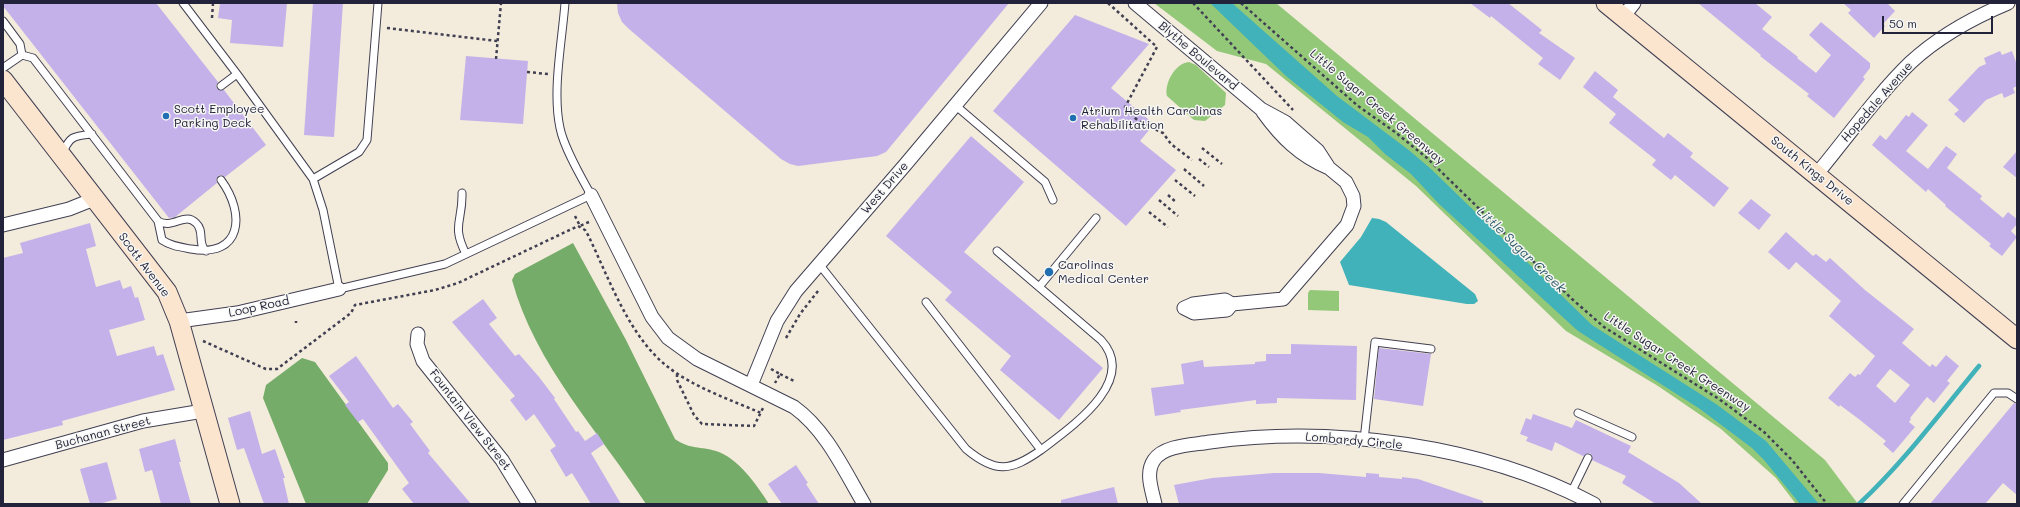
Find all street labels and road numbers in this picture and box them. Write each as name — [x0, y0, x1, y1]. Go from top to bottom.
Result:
street label: Blythe Boulevard — [1155, 19, 1241, 93]
street label: Little Sugar Creek Greenway — [1307, 46, 1447, 168]
street label: Hopedale Avenue — [1838, 59, 1916, 145]
street label: South Kings Drive — [1768, 133, 1856, 209]
street label: West Drive — [858, 159, 912, 217]
street label: Scott Avenue — [115, 230, 173, 300]
street label: Loop Road — [227, 294, 291, 320]
street label: Little Sugar Creek Greenway — [1601, 309, 1753, 415]
street label: Fountain View Street — [426, 367, 514, 473]
street label: Buchanan Street — [54, 413, 152, 453]
street label: Lombardy Circle — [1305, 430, 1403, 452]

